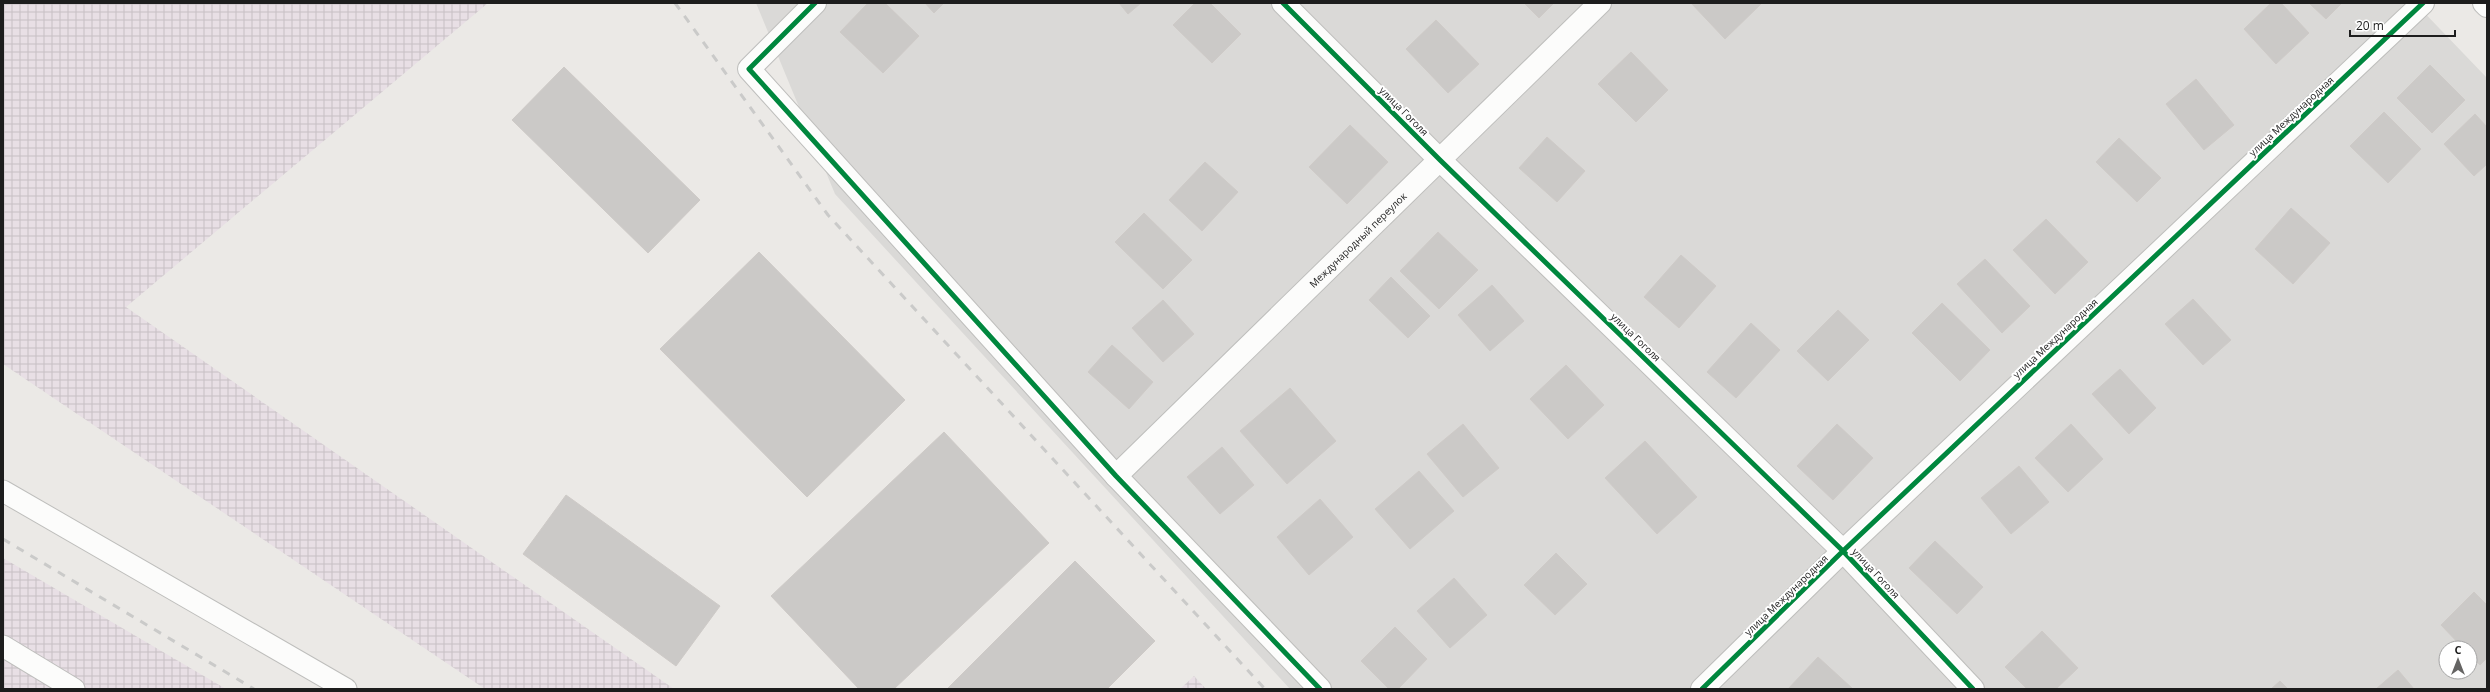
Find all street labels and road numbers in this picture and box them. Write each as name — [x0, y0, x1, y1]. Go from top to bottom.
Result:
street label: улица Международная — [2245, 73, 2337, 159]
street label: улица Гоголя — [1376, 83, 1432, 139]
street label: Международный переулок — [1306, 188, 1410, 291]
street label: улица Международная — [2009, 295, 2101, 381]
street label: улица Гоголя — [1608, 310, 1664, 364]
street label: улица Гоголя — [1849, 545, 1903, 601]
street label: улица Международная — [1741, 551, 1831, 639]

